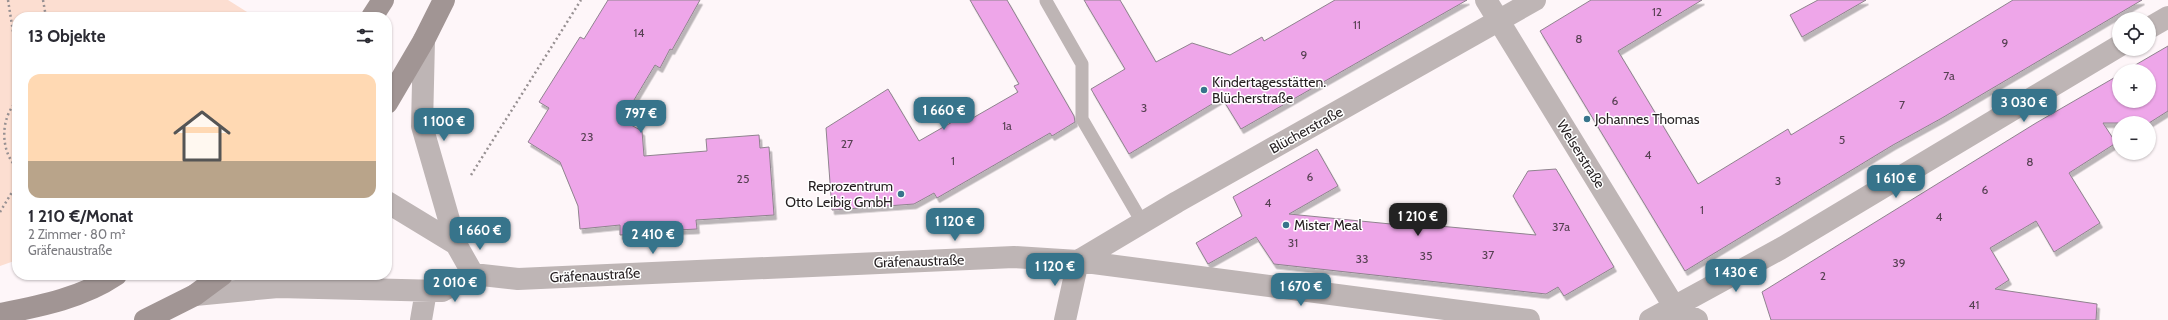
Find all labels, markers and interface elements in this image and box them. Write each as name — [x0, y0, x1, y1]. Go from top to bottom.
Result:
house number: 12 — [1652, 4, 1662, 19]
map controls — [2112, 12, 2156, 160]
button: locate — [2112, 12, 2156, 56]
house number: 11 — [1353, 17, 1361, 32]
icon: filters — [354, 25, 376, 47]
house number: 14 — [634, 25, 644, 40]
text: 13 Objekte — [28, 26, 105, 46]
house number: 8 — [1575, 31, 1583, 46]
house number: 9 — [2002, 35, 2009, 50]
house number: 9 — [1301, 47, 1308, 62]
button: + — [2112, 64, 2156, 108]
house number: 7a — [1943, 68, 1955, 83]
place label: Kindertagesstätten. Blücherstraße — [1212, 73, 1326, 107]
marker: Kindertagesstätten. Blücherstraße — [1199, 85, 1209, 95]
pin: 3 030 € — [1987, 89, 2061, 123]
house number: 6 — [1612, 93, 1619, 108]
text: 3 030 € — [2001, 94, 2047, 110]
pin: 1 660 € — [907, 97, 981, 131]
house number: 7 — [1899, 97, 1905, 112]
icon: home — [166, 100, 238, 172]
pin: 797 € — [613, 100, 669, 134]
house number: 3 — [1141, 100, 1147, 115]
text: 1 660 € — [923, 102, 965, 118]
street label: Blücherstraße — [1266, 102, 1346, 158]
text: 797 € — [625, 105, 657, 121]
pin: 1 100 € — [407, 108, 481, 142]
place label: Johannes Thomas — [1594, 110, 1700, 128]
text: 1 100 € — [423, 113, 465, 129]
marker: Johannes Thomas — [1582, 114, 1592, 124]
street label: Welserstraße — [1553, 116, 1609, 192]
button: − — [2112, 116, 2156, 160]
house number: 1a — [1002, 118, 1012, 133]
house number: 23 — [581, 129, 593, 144]
house number: 5 — [1839, 132, 1845, 147]
house number: 27 — [841, 136, 853, 151]
house number: 4 — [1645, 147, 1652, 162]
house number: 1 — [951, 153, 955, 168]
house number: 8 — [2026, 154, 2034, 169]
pin: 1 610 € — [1859, 165, 1933, 199]
house number: 6 — [1307, 169, 1314, 184]
text: 1 610 € — [1876, 170, 1916, 186]
house number: 25 — [737, 171, 749, 186]
house number: 3 — [1775, 173, 1781, 188]
place label: Reprozentrum Otto Leibig GmbH — [785, 177, 893, 211]
house number: 6 — [1982, 182, 1989, 197]
marker: Reprozentrum Otto Leibig GmbH — [896, 189, 906, 199]
house number: 4 — [1265, 195, 1272, 210]
house number: 1 — [1700, 202, 1704, 217]
pin: 1 210 € — [1381, 203, 1455, 237]
text: 1 210 €/Monat — [28, 206, 133, 226]
pin: 1 120 € — [918, 208, 992, 242]
text: 1 210 € — [1398, 208, 1438, 224]
house number: 4 — [1936, 209, 1943, 224]
text: 1 120 € — [935, 213, 975, 229]
place label: Mister Meal — [1294, 216, 1362, 234]
pin: 1 660 € — [443, 217, 517, 251]
house number: 37a — [1552, 219, 1570, 234]
marker: Mister Meal — [1281, 220, 1291, 230]
pin: 2 410 € — [616, 221, 690, 255]
text: 1 660 € — [459, 222, 501, 238]
text: 2 Zimmer · 80 m² — [28, 226, 126, 242]
text: 2 410 € — [631, 226, 675, 242]
house number: 31 — [1288, 235, 1298, 250]
text: Gräfenaustraße — [28, 242, 112, 258]
house number: 37 — [1482, 247, 1494, 262]
house number: 35 — [1420, 248, 1432, 263]
street label: Gräfenaustraße — [873, 250, 965, 272]
house number: 33 — [1356, 251, 1368, 266]
pin: 1 120 € — [1018, 253, 1092, 287]
house number: 39 — [1892, 255, 1906, 270]
text: 1 120 € — [1035, 258, 1075, 274]
pin: 1 430 € — [1699, 259, 1773, 293]
street label: Gräfenaustraße — [549, 264, 641, 286]
text: 1 430 € — [1714, 264, 1758, 280]
house number: 2 — [1820, 268, 1826, 283]
pin: 2 010 € — [418, 269, 492, 303]
pin: 1 670 € — [1264, 273, 1338, 307]
text: 2 010 € — [433, 274, 477, 290]
text: 1 670 € — [1280, 278, 1322, 294]
house number: 41 — [1969, 297, 1979, 312]

